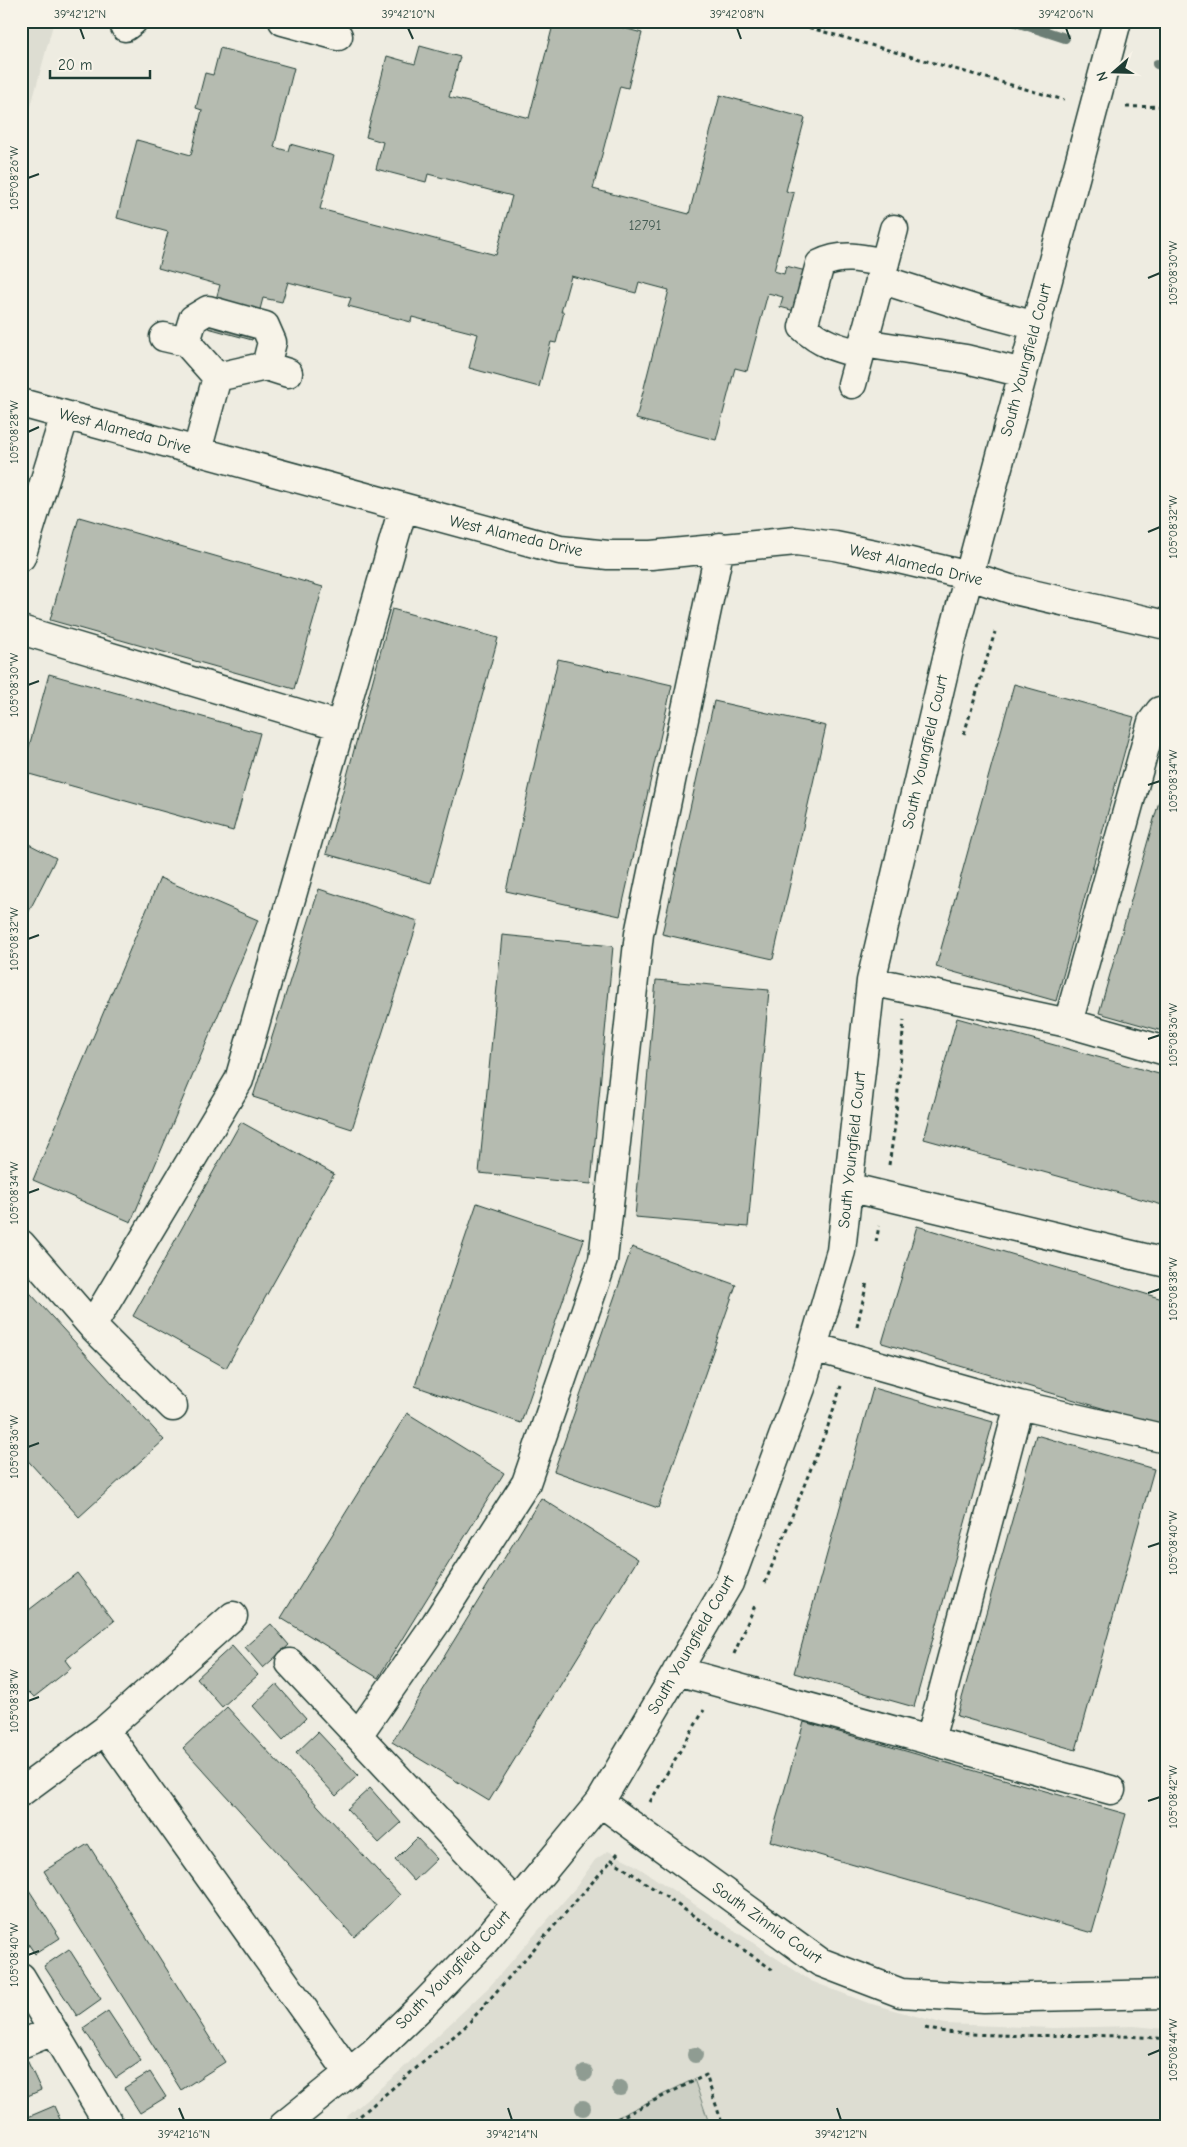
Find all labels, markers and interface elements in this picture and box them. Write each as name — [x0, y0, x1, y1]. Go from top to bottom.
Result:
text: 39°42'12"N — [54, 7, 106, 21]
text: 39°42'10"N — [381, 7, 435, 21]
text: 39°42'08"N — [710, 7, 764, 21]
text: 39°42'06"N — [1039, 7, 1093, 21]
scale bar — [50, 48, 150, 80]
north arrow — [1090, 48, 1140, 98]
text: 20 m — [58, 56, 92, 74]
text: N — [1093, 69, 1112, 83]
text: 105°08'26"W — [7, 145, 21, 210]
house number: 12791 — [629, 217, 661, 234]
text: 105°08'30"W — [1166, 240, 1180, 305]
street label: South Youngfield Court — [997, 281, 1055, 438]
text: 105°08'28"W — [7, 400, 21, 464]
street label: West Alameda Drive — [57, 405, 193, 457]
text: 105°08'32"W — [1166, 495, 1180, 559]
street label: West Alameda Drive — [448, 512, 584, 560]
street label: West Alameda Drive — [848, 541, 984, 589]
text: 105°08'30"W — [7, 652, 21, 717]
street label: South Youngfield Court — [899, 673, 952, 831]
text: 105°08'34"W — [1166, 749, 1180, 812]
text: 105°08'32"W — [7, 907, 21, 971]
text: 105°08'36"W — [1166, 1003, 1180, 1067]
street label: South Youngfield Court — [835, 1070, 869, 1229]
text: 105°08'34"W — [7, 1161, 21, 1224]
text: 105°08'38"W — [1166, 1257, 1180, 1321]
text: 105°08'36"W — [7, 1415, 21, 1479]
text: 105°08'40"W — [1166, 1510, 1180, 1575]
street label: South Youngfield Court — [644, 1572, 738, 1718]
text: 105°08'38"W — [7, 1669, 21, 1733]
text: 105°08'42"W — [1166, 1765, 1180, 1829]
street label: South Zinnia Court — [709, 1879, 825, 1968]
street label: South Youngfield Court — [392, 1907, 514, 2033]
text: 105°08'40"W — [7, 1922, 21, 1987]
text: 105°08'44"W — [1166, 2018, 1180, 2081]
text: 39°42'16"N — [158, 2127, 210, 2141]
text: 39°42'14"N — [486, 2127, 538, 2141]
text: 39°42'12"N — [815, 2127, 867, 2141]

